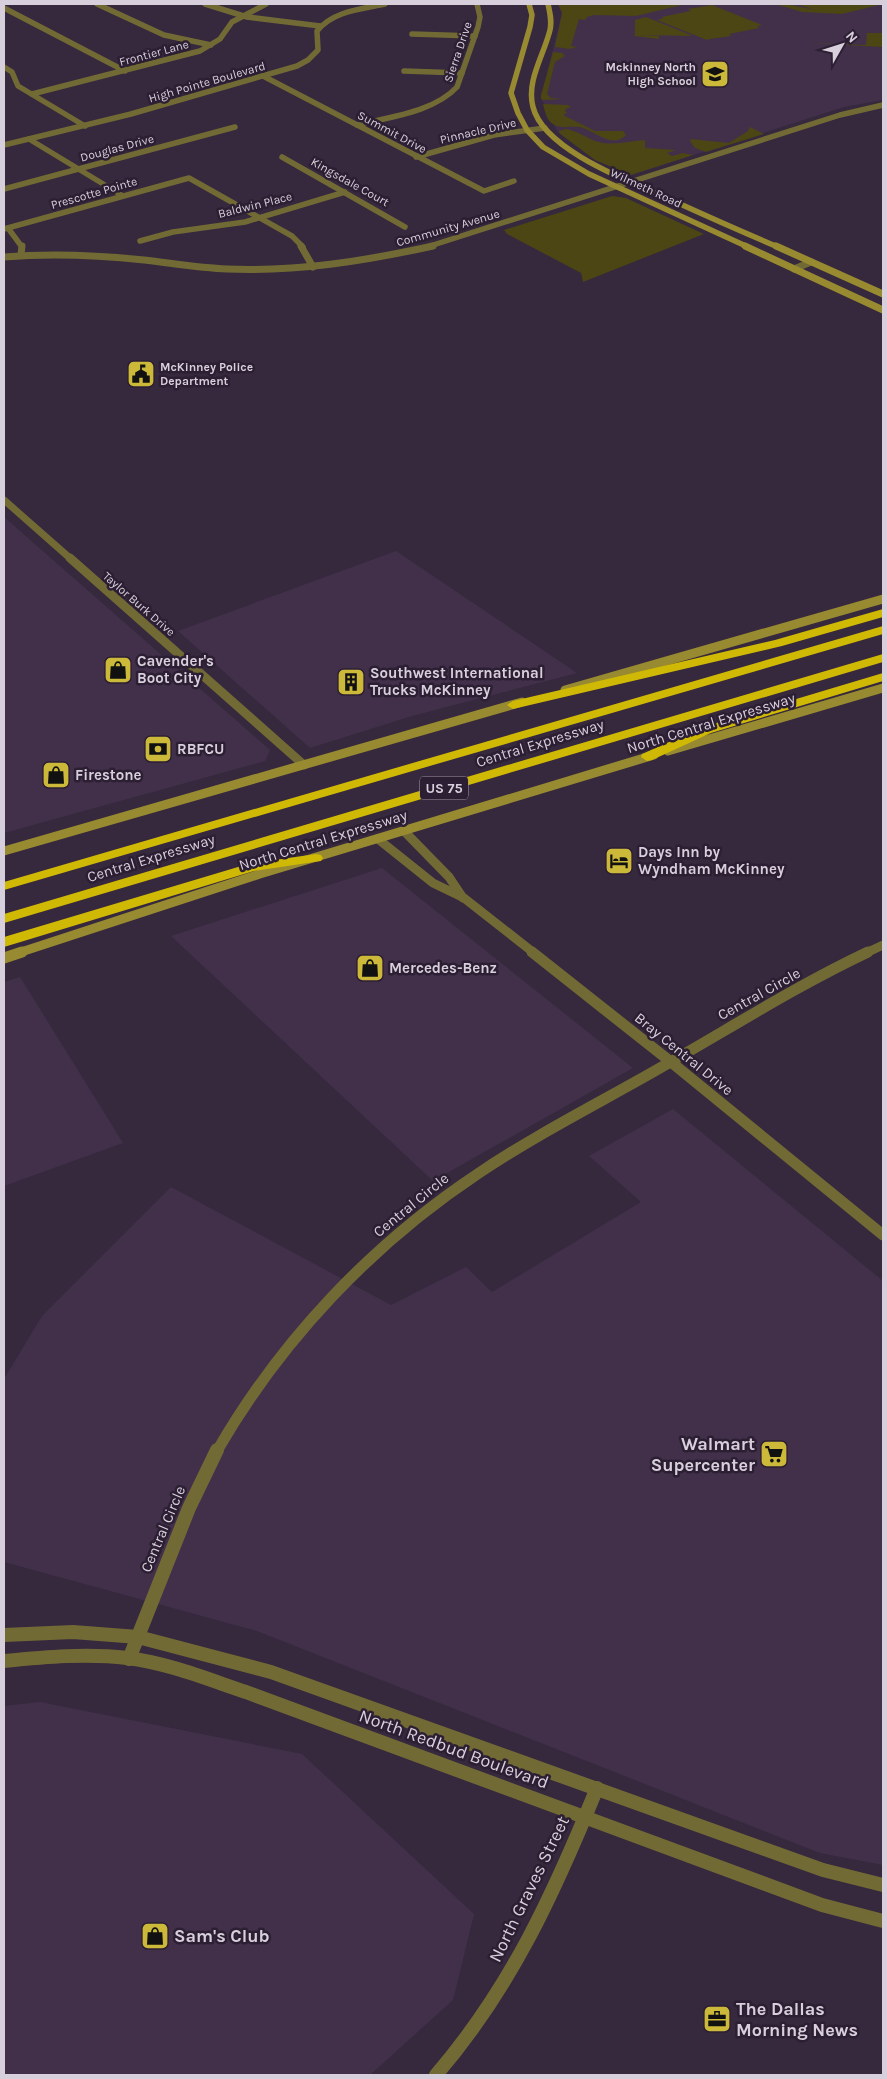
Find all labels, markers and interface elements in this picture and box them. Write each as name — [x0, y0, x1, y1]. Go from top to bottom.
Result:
street label: Sierra Drive — [441, 20, 475, 84]
north arrow — [817, 20, 867, 70]
text: N — [842, 28, 861, 46]
street label: Frontier Lane — [118, 37, 190, 69]
street label: High Pointe Boulevard — [147, 59, 267, 105]
school or university icon: Mckinney North High School — [700, 59, 730, 89]
place label: Mckinney North High School — [605, 60, 696, 88]
street label: Summit Drive — [355, 108, 429, 156]
street label: Pinnacle Drive — [438, 115, 518, 147]
street label: Douglas Drive — [79, 131, 155, 165]
street label: Kingsdale Court — [308, 155, 392, 210]
street label: Wilmeth Road — [608, 165, 684, 211]
street label: Prescotte Pointe — [49, 174, 139, 212]
street label: Baldwin Place — [217, 189, 293, 221]
street label: Community Avenue — [395, 207, 501, 249]
public building icon: McKinney Police Department — [126, 359, 156, 389]
place label: McKinney Police Department — [160, 360, 253, 388]
street label: Taylor Burk Drive — [100, 569, 178, 639]
place label: Cavender's Boot City — [137, 652, 214, 687]
shop icon: Cavender's Boot City — [103, 655, 133, 685]
place label: Southwest International Trucks McKinney — [370, 664, 543, 699]
building icon: Southwest International Trucks McKinney — [336, 667, 366, 697]
street label: North Central Expressway — [625, 689, 797, 757]
street label: Central Expressway — [474, 715, 606, 771]
bank icon: RBFCU — [143, 734, 173, 764]
place label: RBFCU — [177, 740, 224, 758]
shop icon: Firestone — [41, 760, 71, 790]
place label: Firestone — [75, 766, 142, 784]
road number: US 75 — [420, 776, 468, 800]
street label: North Central Expressway — [237, 806, 409, 874]
street label: Central Expressway — [85, 830, 217, 886]
place label: Days Inn by Wyndham McKinney — [638, 843, 785, 878]
hotel icon: Days Inn by Wyndham McKinney — [604, 846, 634, 876]
shop icon: Mercedes-Benz — [355, 953, 385, 983]
place label: Mercedes-Benz — [389, 959, 497, 977]
street label: Central Circle — [715, 964, 803, 1024]
street label: Bray Central Drive — [631, 1009, 737, 1099]
street label: Central Circle — [370, 1169, 452, 1241]
place label: Walmart Supercenter — [651, 1433, 755, 1476]
supermarket icon: Walmart Supercenter — [759, 1439, 789, 1469]
street label: Central Circle — [137, 1483, 189, 1575]
street label: North Redbud Boulevard — [356, 1704, 552, 1794]
street label: North Graves Street — [484, 1812, 574, 1966]
shop icon: Sam's Club — [140, 1921, 170, 1951]
place label: Sam's Club — [174, 1925, 270, 1947]
place label: The Dallas Morning News — [736, 1998, 858, 2041]
office icon: The Dallas Morning News — [702, 2004, 732, 2034]

